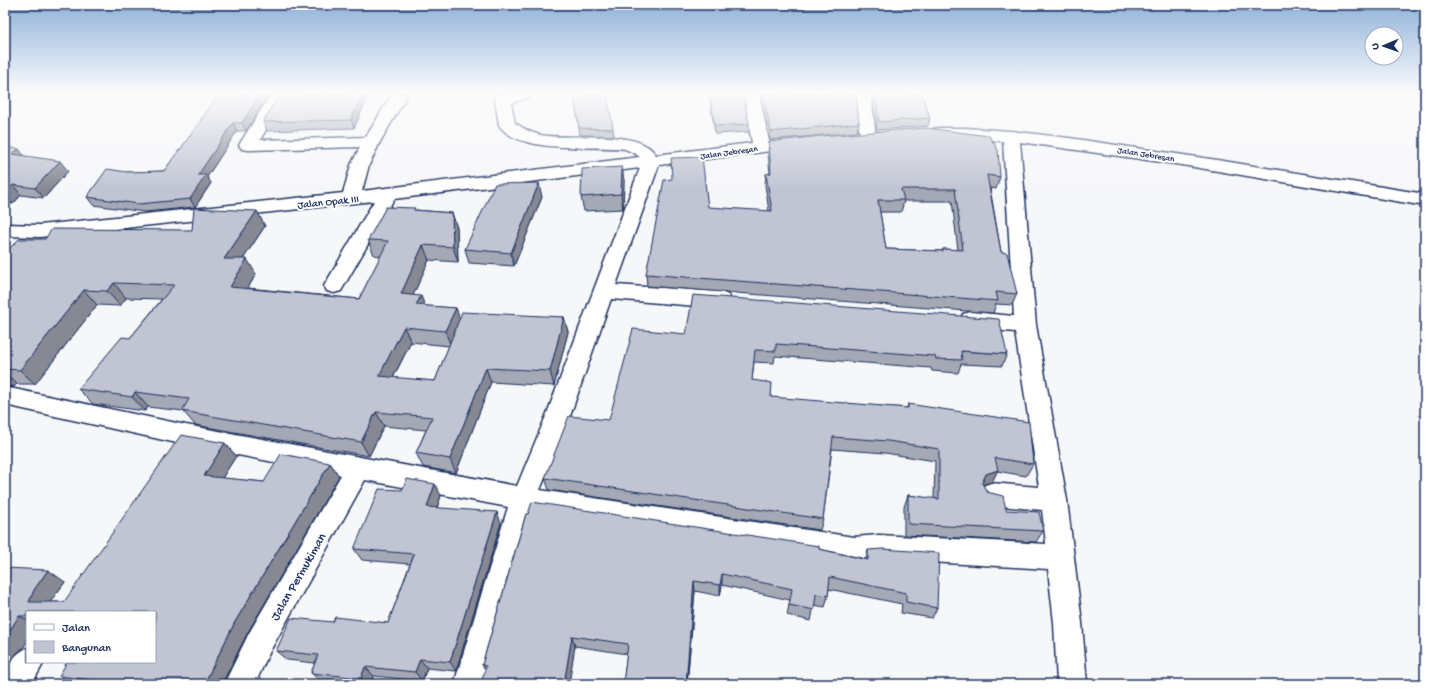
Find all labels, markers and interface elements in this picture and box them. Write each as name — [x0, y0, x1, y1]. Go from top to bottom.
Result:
north arrow — [1364, 26, 1404, 66]
text: U — [1370, 42, 1382, 50]
street label: Jalan Jebresan — [700, 144, 759, 163]
street label: Jalan Jebresan — [1116, 146, 1176, 166]
street label: Jalan Opak III — [297, 194, 360, 212]
street label: Jalan Permukiman — [268, 530, 331, 624]
legend — [26, 611, 156, 663]
text: Jalan — [62, 622, 90, 636]
text: Bangunan — [61, 642, 111, 656]

